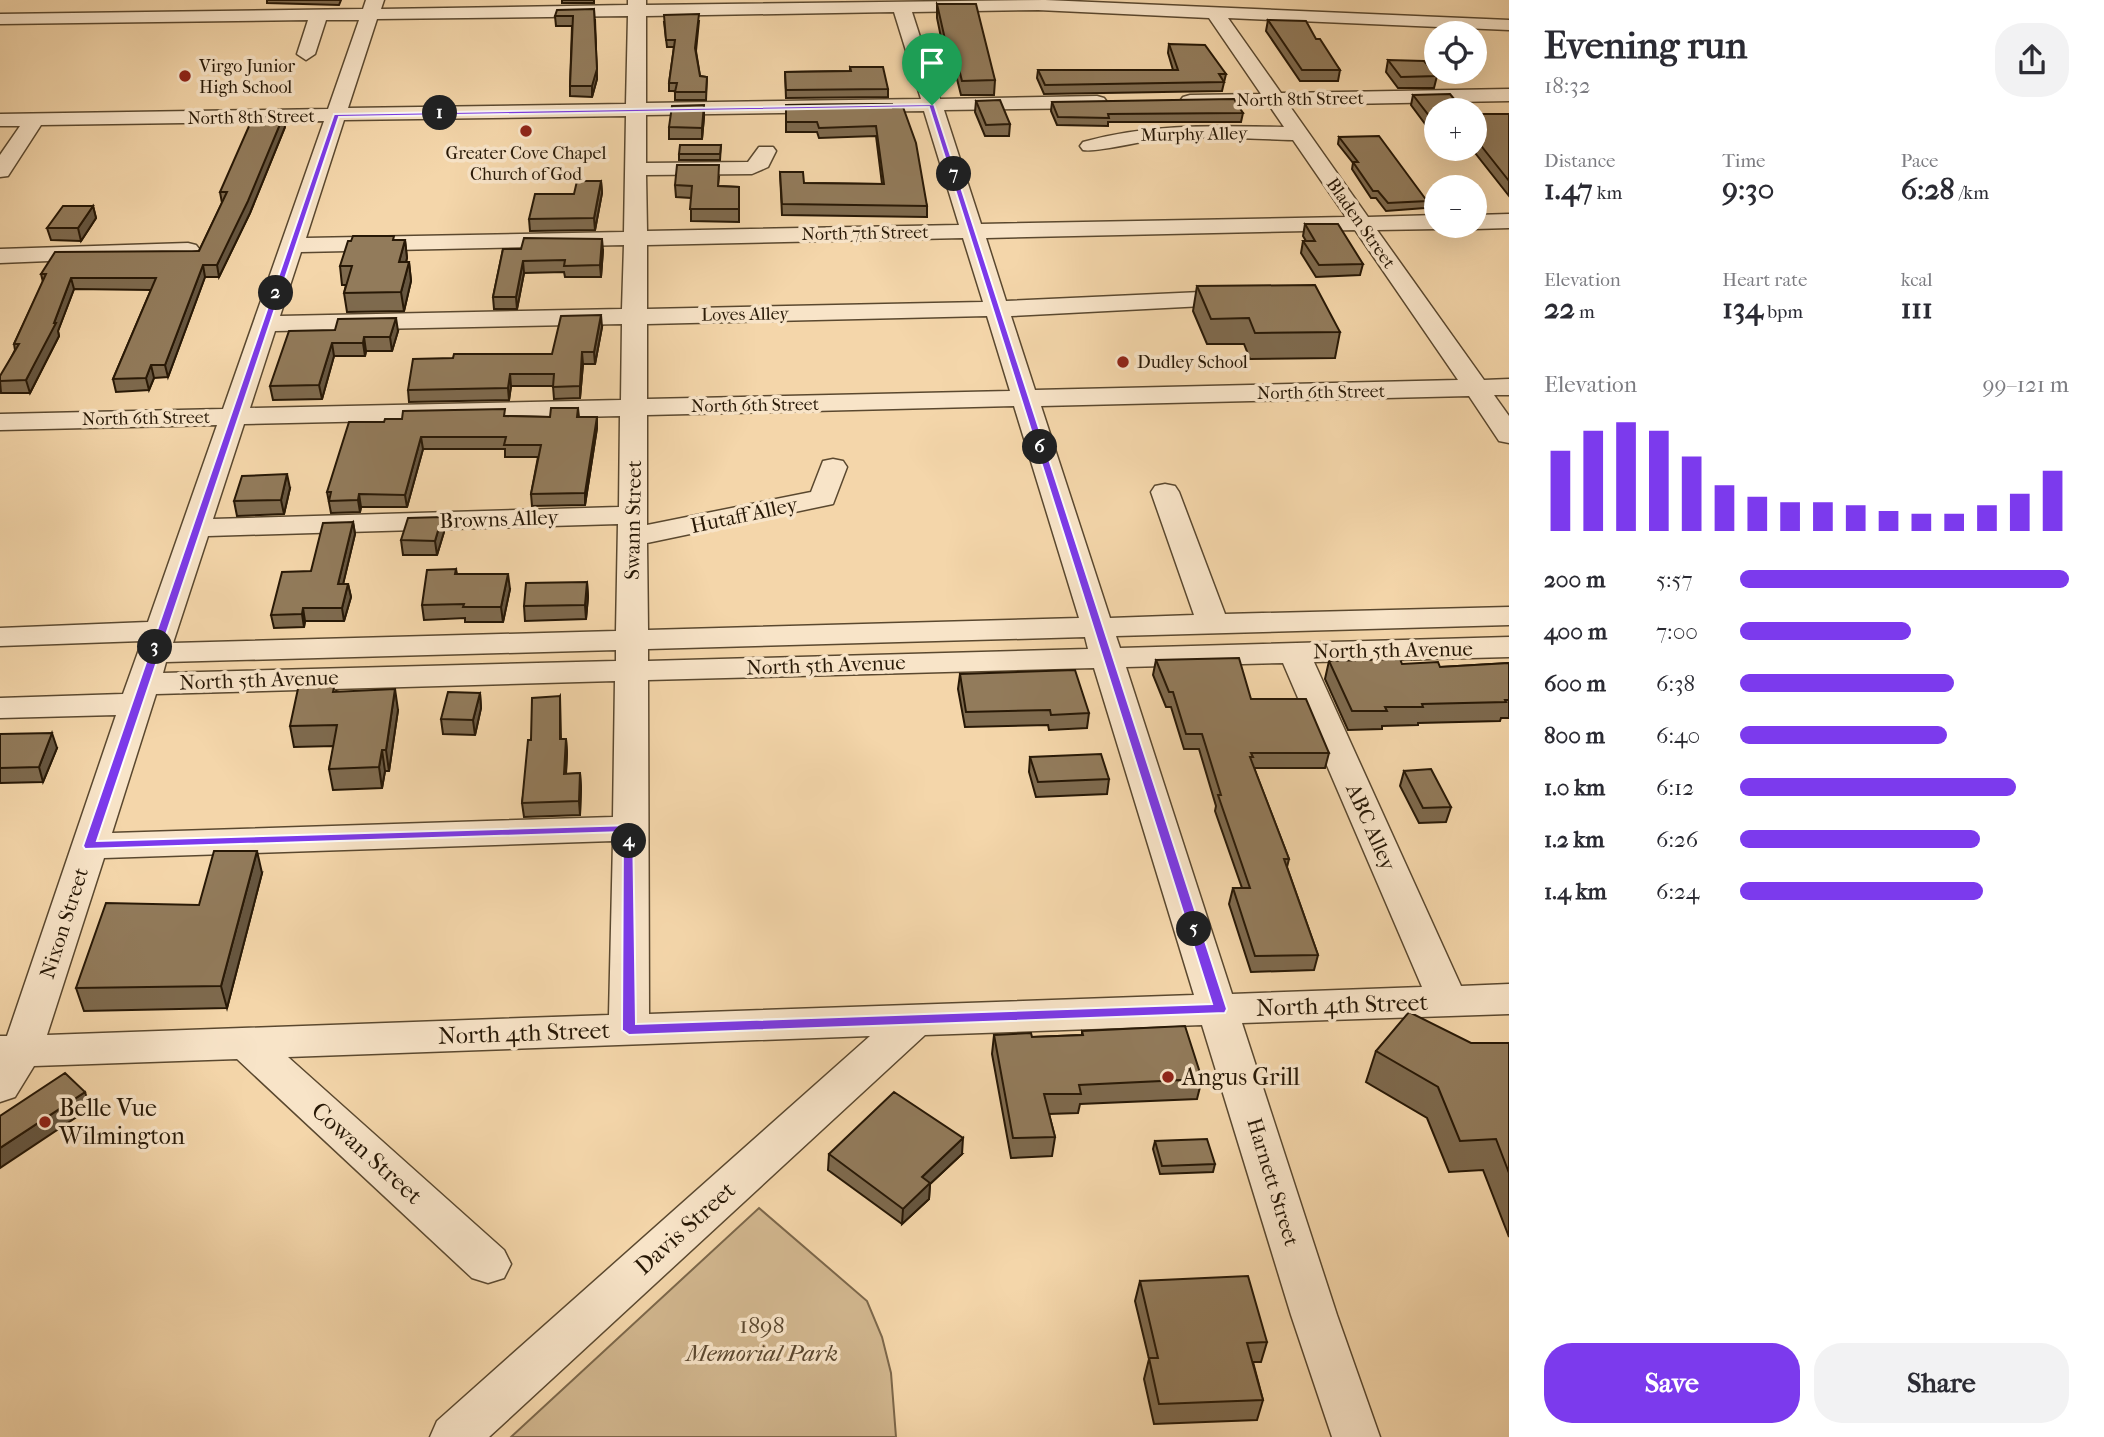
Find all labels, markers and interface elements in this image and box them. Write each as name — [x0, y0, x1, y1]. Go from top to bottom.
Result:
map controls — [1424, 21, 1487, 238]
button: locate — [1424, 21, 1487, 84]
text: Evening run — [1544, 23, 1747, 68]
button: share — [1995, 23, 2069, 97]
pin — [902, 33, 962, 105]
icon: arrive — [913, 44, 951, 82]
place label: Virgo Junior High School — [198, 56, 295, 98]
marker: Virgo Junior High School — [177, 68, 193, 84]
text: 18:32 — [1544, 72, 1591, 99]
street label: North 8th Street — [1236, 88, 1364, 111]
pin: 1 — [422, 96, 458, 130]
button: + — [1424, 98, 1487, 161]
text: 1 — [436, 101, 443, 123]
street label: North 8th Street — [187, 106, 315, 129]
marker: Greater Cove Chapel Church of God — [518, 123, 534, 139]
street label: Murphy Alley — [1140, 123, 1249, 146]
place label: Greater Cove Chapel Church of God — [446, 143, 606, 185]
text: Distance — [1544, 150, 1615, 172]
text: Time — [1722, 150, 1766, 172]
text: Pace — [1901, 150, 1939, 172]
pin: 7 — [936, 156, 972, 192]
text: 7 — [949, 162, 958, 184]
text: 1.47 — [1544, 172, 1593, 207]
text: 9:30 — [1722, 172, 1774, 207]
text: 6:28 — [1901, 172, 1955, 207]
street label: Bladen Street — [1322, 174, 1400, 273]
button: − — [1424, 175, 1487, 238]
text: km — [1593, 182, 1622, 204]
text: /km — [1955, 182, 1989, 204]
street label: North 7th Street — [801, 222, 929, 245]
text: Elevation — [1544, 269, 1621, 291]
text: Heart rate — [1722, 269, 1807, 291]
text: kcal — [1901, 269, 1933, 291]
pin: 2 — [258, 276, 294, 310]
text: 2 — [271, 281, 280, 303]
text: 22 — [1544, 291, 1575, 326]
text: 134 — [1722, 291, 1763, 326]
text: 111 — [1901, 291, 1933, 326]
text: m — [1575, 301, 1595, 323]
text: bpm — [1763, 301, 1803, 323]
street label: Loves Alley — [701, 303, 790, 326]
place label: Dudley School — [1137, 352, 1248, 373]
marker: Dudley School — [1115, 354, 1131, 370]
text: Elevation — [1544, 371, 1637, 398]
text: 99–121 m — [1983, 371, 2069, 398]
street label: North 6th Street — [1257, 381, 1386, 404]
street label: North 6th Street — [691, 394, 820, 417]
street label: North 6th Street — [82, 407, 211, 430]
pin: 6 — [1023, 430, 1058, 464]
text: 6 — [1034, 435, 1045, 457]
street label: Swann Street — [620, 459, 646, 580]
street label: Hutaff Alley — [688, 492, 800, 538]
street label: Browns Alley — [439, 505, 560, 533]
text: 200 m — [1544, 566, 1605, 593]
text: 5:57 — [1656, 566, 1693, 593]
text: 400 m — [1544, 618, 1607, 645]
text: 7:00 — [1656, 618, 1698, 645]
pin: 3 — [138, 630, 172, 664]
text: 3 — [151, 635, 158, 657]
street label: North 5th Avenue — [1313, 637, 1473, 663]
street label: North 5th Avenue — [746, 650, 906, 680]
street label: North 5th Avenue — [179, 665, 339, 695]
text: 600 m — [1544, 670, 1606, 697]
text: 6:38 — [1656, 670, 1695, 697]
text: 800 m — [1544, 722, 1605, 749]
text: 6:40 — [1656, 722, 1700, 749]
text: 1.0 km — [1544, 774, 1605, 801]
text: 6:12 — [1656, 774, 1694, 801]
street label: ABC Alley — [1341, 779, 1401, 875]
pin: 4 — [612, 824, 646, 858]
text: 1.2 km — [1544, 826, 1604, 853]
text: 6:26 — [1656, 826, 1698, 853]
text: 4 — [623, 829, 634, 851]
street label: Nixon Street — [35, 864, 93, 981]
text: 1.4 km — [1544, 878, 1607, 905]
text: 6:24 — [1656, 878, 1699, 905]
pin: 5 — [1176, 912, 1212, 946]
text: 5 — [1189, 917, 1198, 939]
street label: North 4th Street — [1256, 988, 1429, 1022]
street label: North 4th Street — [438, 1016, 611, 1050]
place label: Angus Grill — [1181, 1063, 1300, 1091]
marker: Angus Grill — [1160, 1069, 1176, 1085]
place label: Belle Vue Wilmington — [58, 1094, 185, 1150]
street label: Cowan Street — [306, 1096, 428, 1210]
marker: Belle Vue Wilmington — [37, 1114, 53, 1130]
street label: Harnett Street — [1242, 1115, 1304, 1249]
street label: Davis Street — [629, 1175, 741, 1280]
park label: 1898 Memorial Park — [684, 1311, 838, 1367]
button: Save — [1544, 1343, 1800, 1423]
button: Share — [1814, 1343, 2069, 1423]

